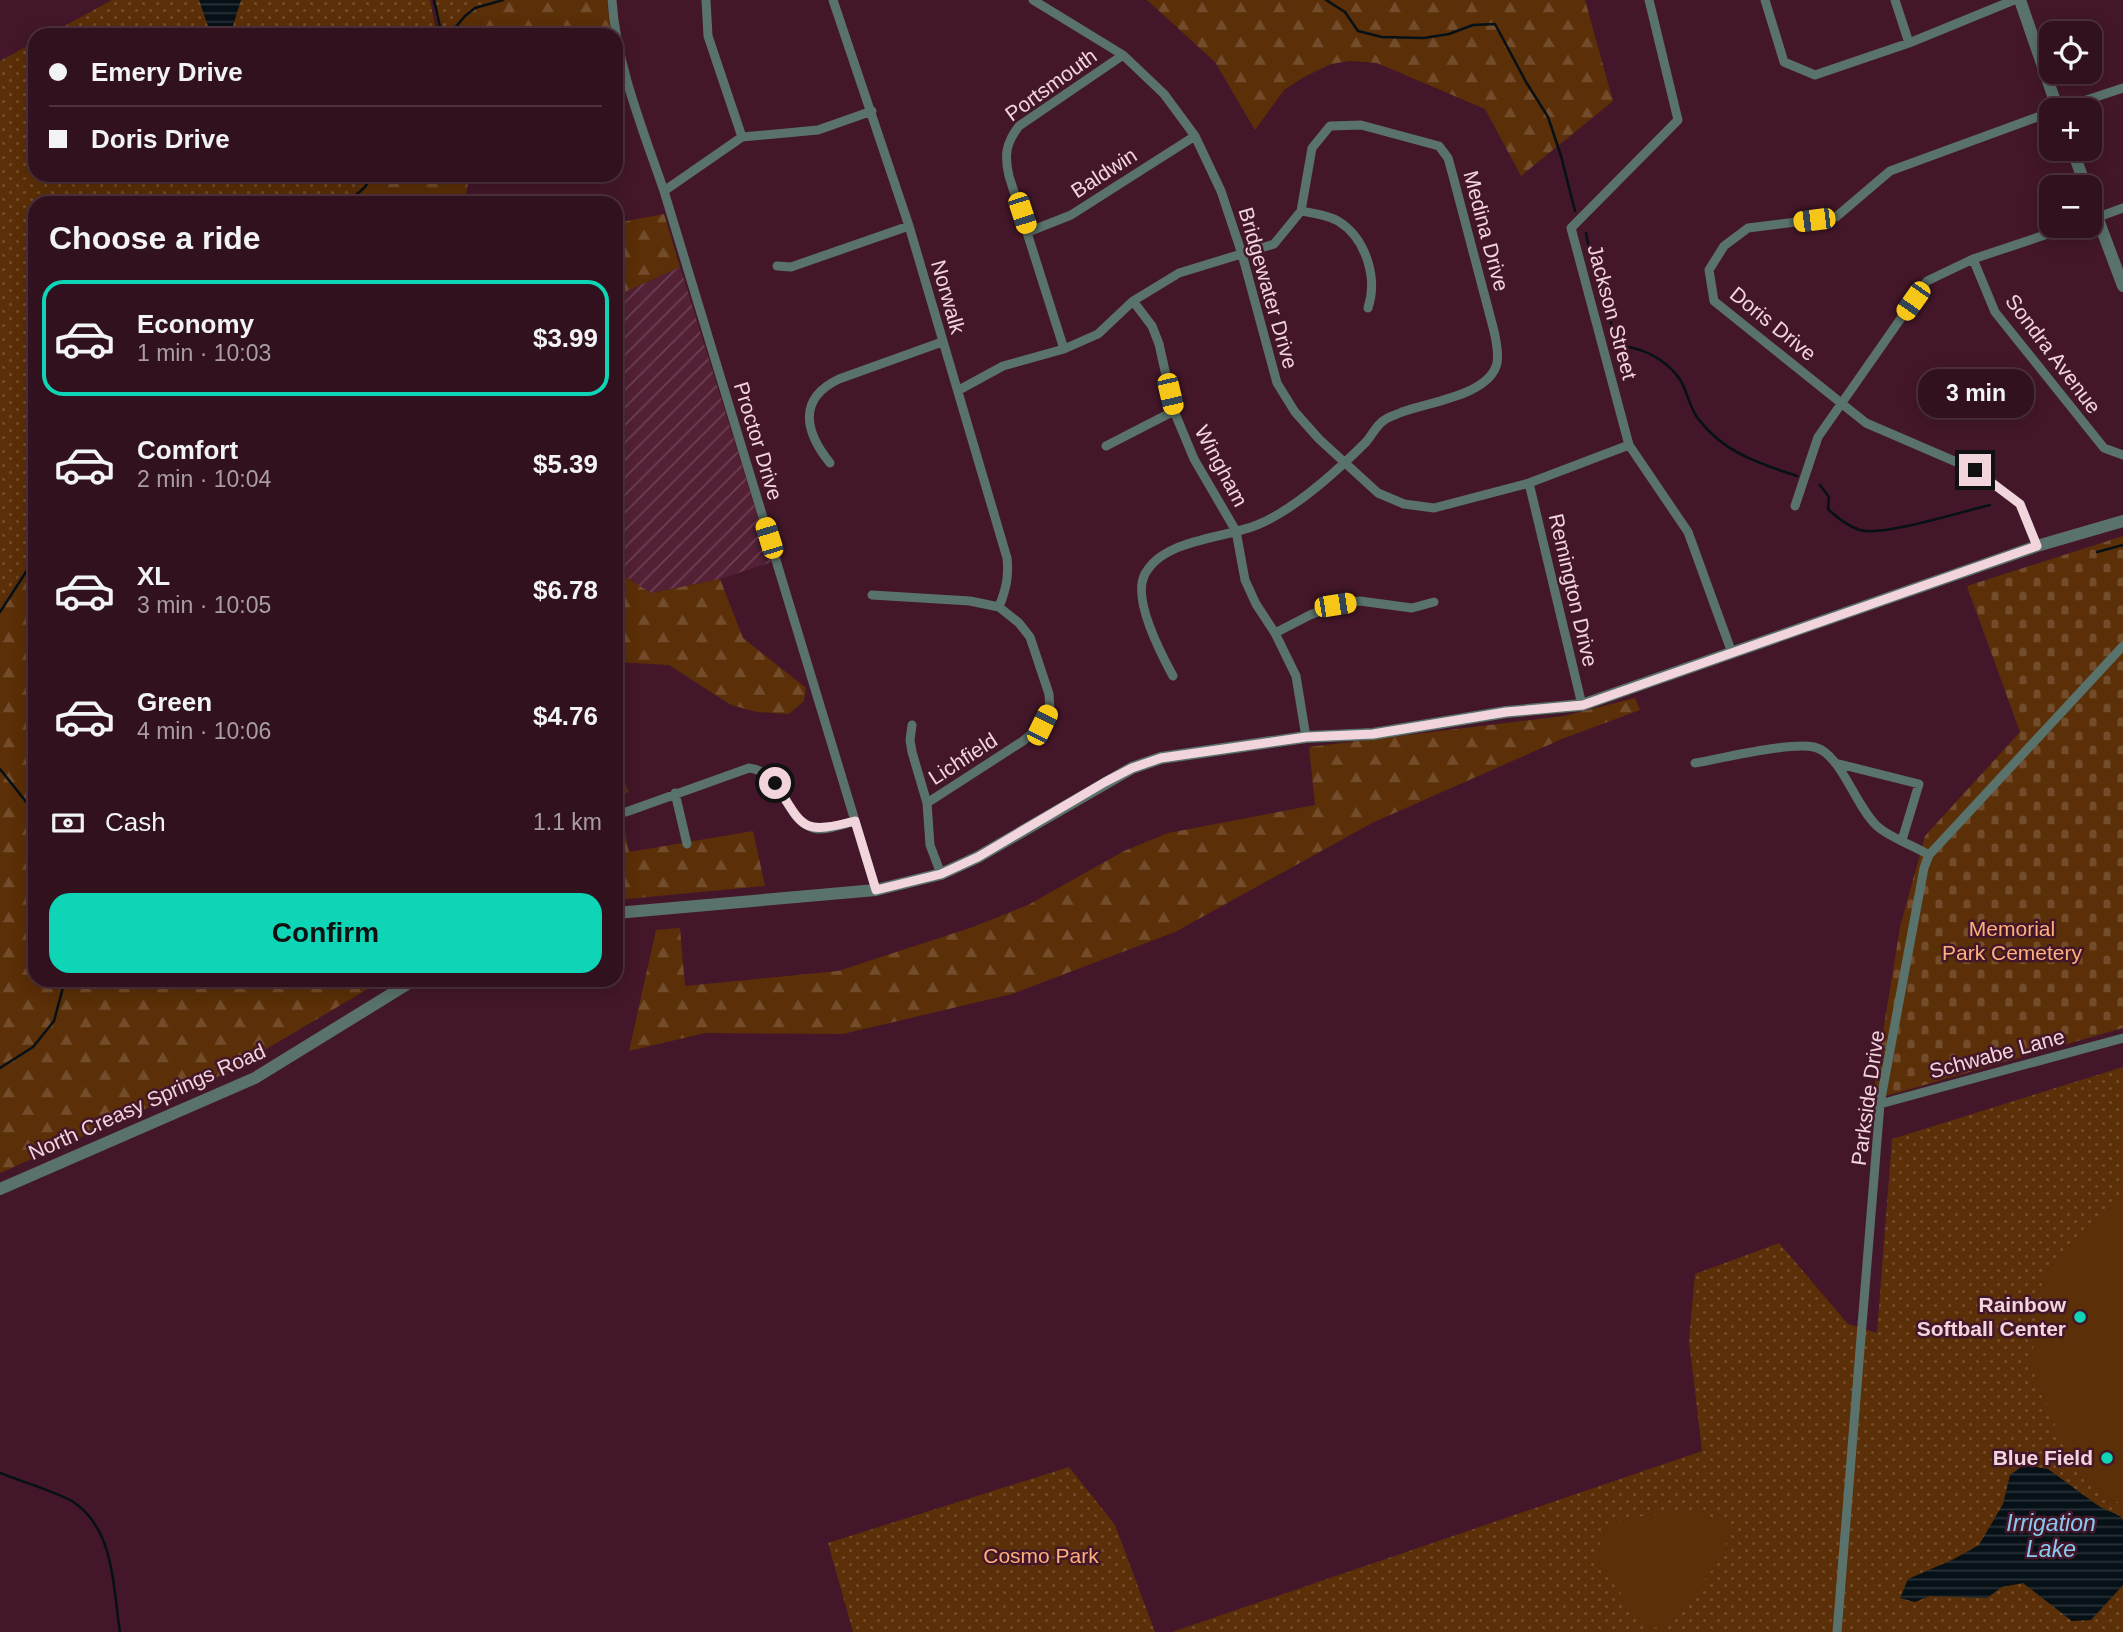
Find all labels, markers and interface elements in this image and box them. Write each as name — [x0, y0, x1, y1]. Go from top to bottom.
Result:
map controls — [2039, 21, 2102, 238]
button: locate — [2039, 21, 2102, 84]
street label: Portsmouth — [1001, 44, 1101, 125]
text: Emery Drive — [91, 57, 243, 87]
button: + — [2039, 98, 2102, 161]
text: Doris Drive — [91, 124, 230, 154]
street label: Baldwin — [1067, 143, 1141, 202]
street label: Medina Drive — [1459, 168, 1514, 294]
button: − — [2039, 175, 2102, 238]
car — [1006, 190, 1039, 236]
street label: Bridgewater Drive — [1234, 204, 1303, 371]
car — [1792, 207, 1837, 233]
text: Choose a ride — [49, 220, 261, 256]
street label: Jackson Street — [1583, 242, 1642, 382]
street label: Norwalk — [927, 257, 970, 337]
car — [1893, 278, 1934, 324]
street label: Doris Drive — [1726, 282, 1821, 365]
street label: Sondra Avenue — [2001, 290, 2106, 418]
icon: car — [53, 307, 116, 370]
text: Economy — [137, 309, 254, 339]
text: $3.99 — [533, 323, 598, 353]
text: 1 min · 10:03 — [137, 340, 271, 366]
callout: 3 min — [1917, 368, 2033, 418]
car — [1156, 371, 1185, 417]
street label: Proctor Drive — [730, 379, 787, 503]
text: 3 min — [1946, 380, 2006, 406]
street label: Wingham — [1190, 421, 1252, 510]
icon: car — [53, 433, 116, 496]
text: Comfort — [137, 435, 238, 465]
text: $5.39 — [533, 449, 598, 479]
route end — [1959, 454, 1991, 486]
text: 2 min · 10:04 — [137, 466, 271, 492]
street label: Remington Drive — [1545, 511, 1602, 669]
car — [753, 515, 786, 561]
icon: car — [53, 559, 116, 622]
text: XL — [137, 561, 170, 591]
text: $6.78 — [533, 575, 598, 605]
car — [1313, 591, 1358, 619]
text: 3 min · 10:05 — [137, 592, 271, 618]
icon: car — [53, 685, 116, 748]
text: Green — [137, 687, 212, 717]
text: $4.76 — [533, 701, 598, 731]
car — [1024, 702, 1061, 748]
text: 4 min · 10:06 — [137, 718, 271, 744]
street label: Lichfield — [924, 728, 1001, 789]
route start — [759, 767, 791, 799]
icon: cash — [49, 804, 87, 842]
text: Cash — [105, 807, 166, 837]
text: 1.1 km — [533, 809, 602, 835]
button: Confirm — [49, 893, 602, 973]
park label: Memorial Park Cemetery — [1942, 917, 2083, 964]
street label: Schwabe Lane — [1927, 1024, 2067, 1083]
street label: Parkside Drive — [1847, 1029, 1888, 1167]
street label: North Creasy Springs Road — [25, 1039, 269, 1164]
place label: Rainbow Softball Center — [1917, 1293, 2067, 1340]
marker: Rainbow Softball Center — [2072, 1309, 2088, 1325]
place label: Blue Field — [1993, 1446, 2093, 1469]
marker: Blue Field — [2099, 1450, 2115, 1466]
water label: Irrigation Lake — [2006, 1510, 2096, 1562]
park label: Cosmo Park — [983, 1544, 1099, 1567]

